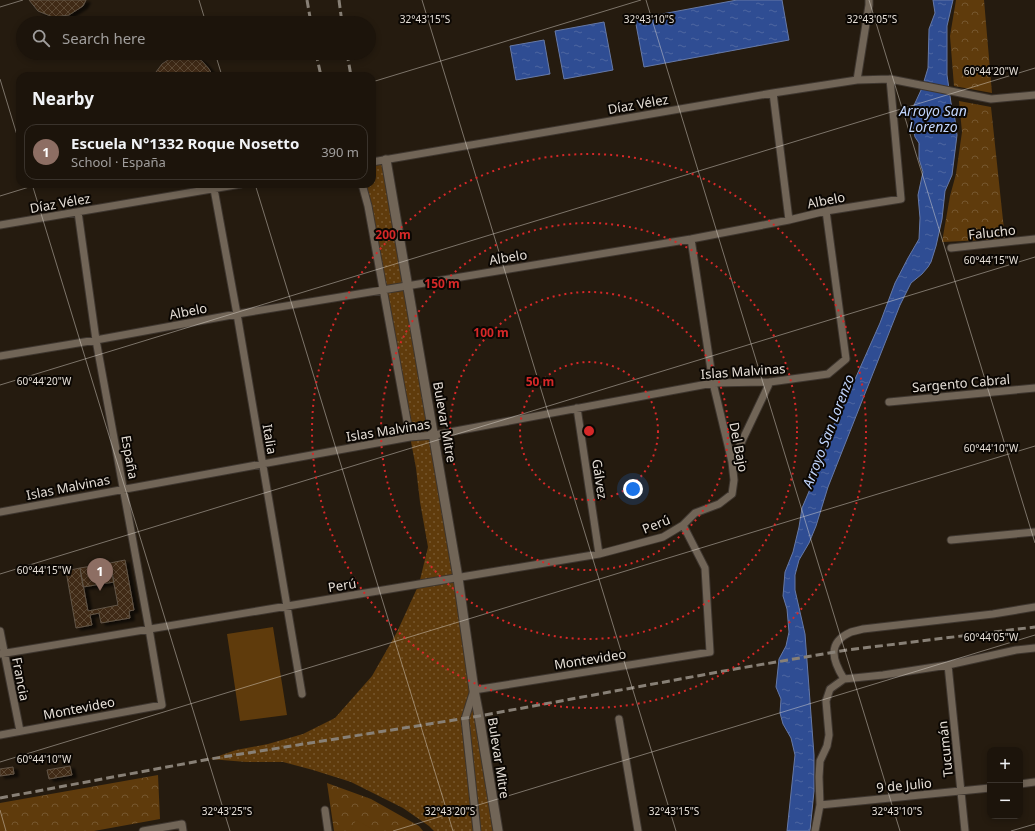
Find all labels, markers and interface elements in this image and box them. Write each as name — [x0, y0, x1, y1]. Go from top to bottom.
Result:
text: 32°43'15"S — [400, 12, 451, 26]
text: 32°43'10"S — [624, 12, 675, 26]
text: 32°43'05"S — [847, 12, 898, 26]
search box — [16, 16, 376, 60]
icon: search — [30, 27, 52, 49]
text: Search here — [62, 28, 145, 48]
text: 60°44'20"W — [964, 64, 1019, 78]
text: Nearby — [32, 87, 94, 110]
street label: Díaz Vélez — [606, 90, 670, 118]
water label: Arroyo San Lorenzo — [898, 101, 967, 136]
text: Escuela N°1332 Roque Nosetto — [71, 133, 299, 153]
text: 1 — [42, 143, 50, 161]
text: 390 m — [321, 143, 359, 161]
text: School · España — [71, 153, 166, 171]
street label: Albelo — [806, 187, 847, 212]
street label: Díaz Vélez — [28, 189, 92, 217]
street label: Falucho — [967, 221, 1017, 243]
text: 200 m — [375, 226, 411, 243]
street label: Albelo — [488, 245, 528, 269]
text: 60°44'15"W — [964, 253, 1019, 267]
text: 150 m — [424, 275, 460, 292]
street label: Albelo — [168, 298, 209, 323]
text: 100 m — [473, 324, 509, 341]
street label: Islas Malvinas — [700, 359, 786, 383]
street label: Sargento Cabral — [911, 370, 1011, 396]
water label: Arroyo San Lorenzo — [797, 371, 858, 491]
text: 50 m — [526, 373, 554, 390]
text: 60°44'20"W — [17, 374, 72, 388]
street label: Bulevar Mitre — [429, 380, 461, 464]
street label: Islas Malvinas — [345, 414, 431, 446]
street label: Del Bajo — [725, 420, 753, 474]
street label: Italia — [258, 422, 282, 456]
centre of rings — [582, 424, 596, 438]
street label: España — [117, 434, 143, 480]
text: 60°44'10"W — [964, 441, 1019, 455]
street label: Gálvez — [588, 458, 612, 500]
street label: Islas Malvinas — [25, 470, 111, 504]
your location — [623, 479, 643, 499]
street label: Perú — [639, 510, 673, 538]
pin: 1 — [87, 558, 113, 591]
text: 60°44'15"W — [17, 563, 72, 577]
street label: Perú — [326, 574, 358, 596]
text: 60°44'05"W — [964, 630, 1019, 644]
street label: Montevideo — [553, 644, 627, 674]
street label: Francia — [8, 656, 34, 702]
street label: Montevideo — [42, 692, 116, 724]
street label: Bulevar Mitre — [484, 716, 514, 800]
street label: Tucumán — [933, 720, 957, 778]
map controls — [987, 747, 1023, 819]
button: + — [987, 747, 1023, 783]
text: 60°44'10"W — [17, 752, 72, 766]
street label: 9 de Julio — [875, 774, 933, 796]
button: − — [987, 783, 1023, 819]
text: 32°43'25"S — [202, 804, 253, 818]
text: 32°43'20"S — [425, 804, 476, 818]
text: 32°43'15"S — [649, 804, 700, 818]
text: 32°43'10"S — [872, 804, 923, 818]

